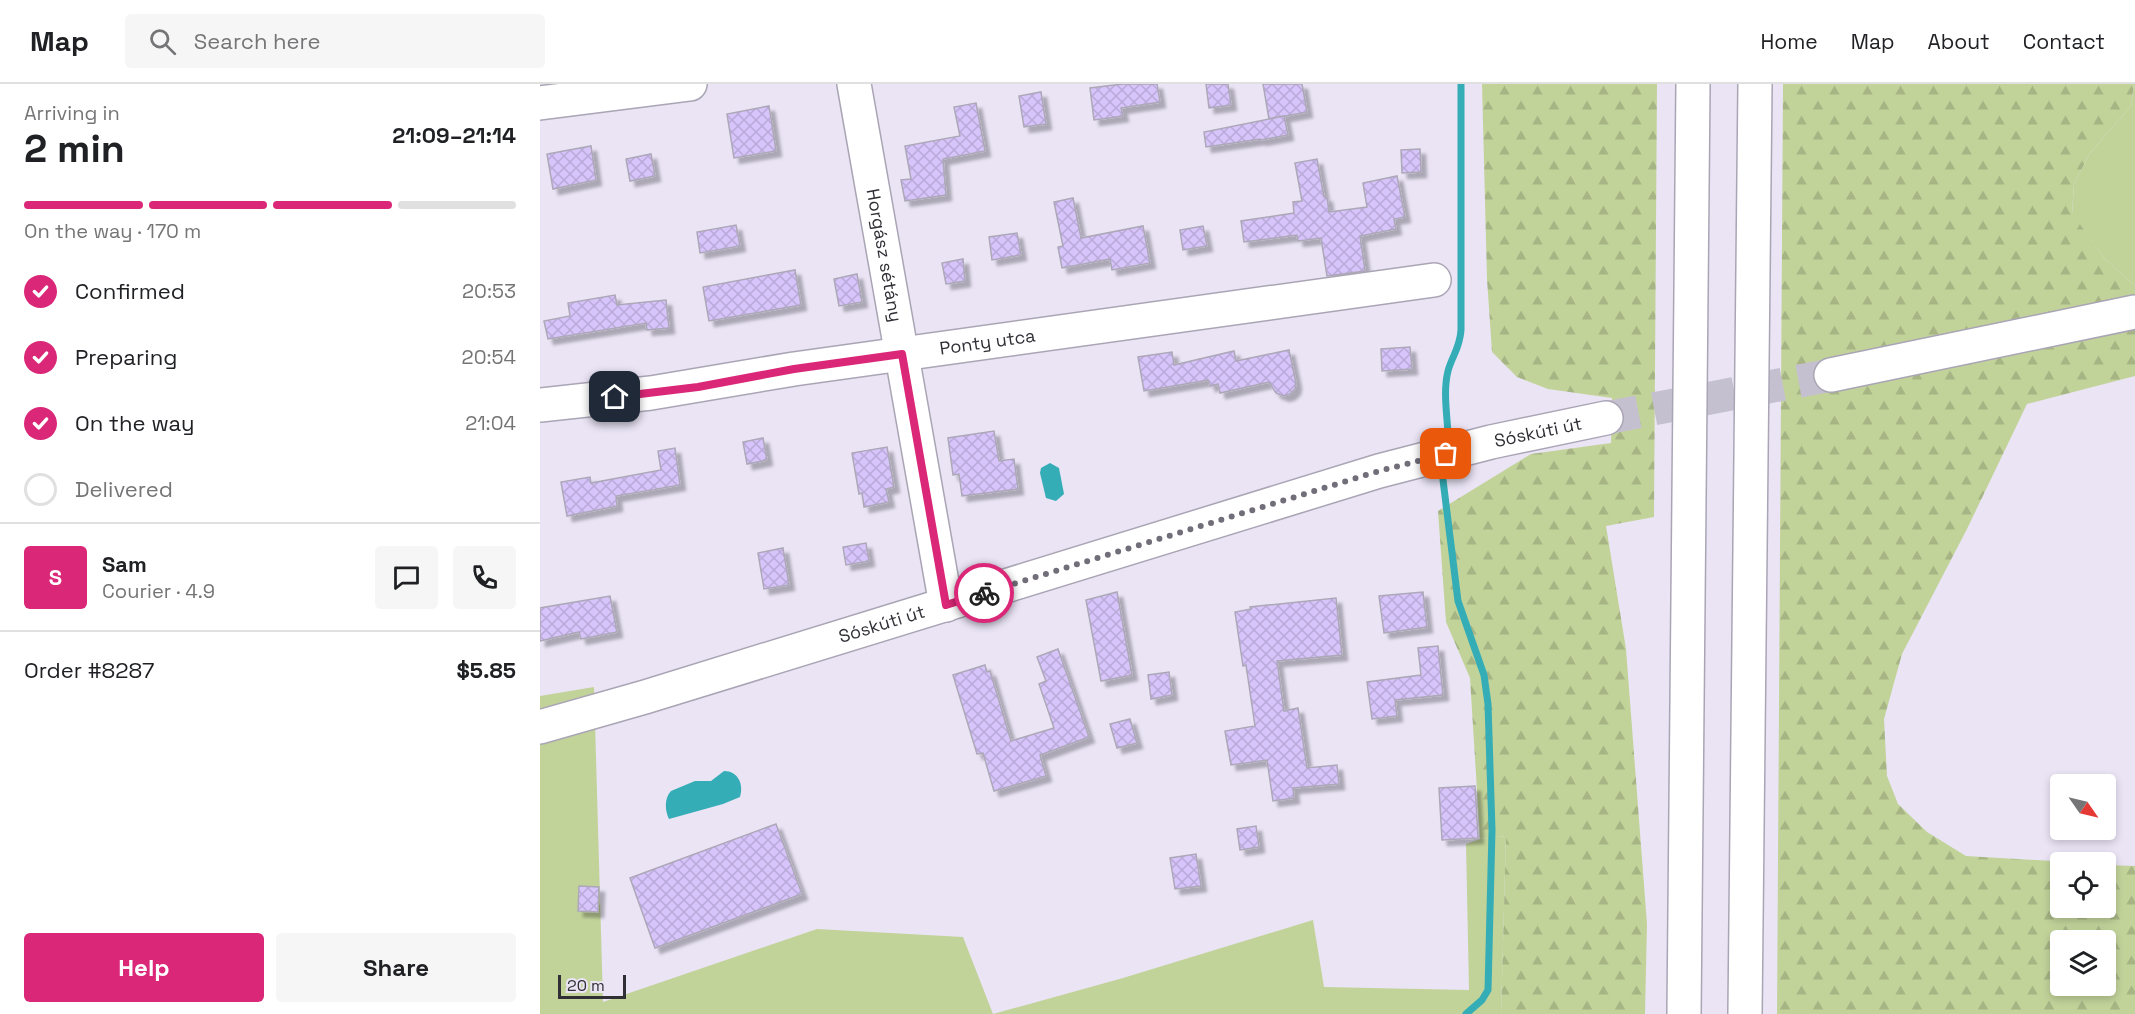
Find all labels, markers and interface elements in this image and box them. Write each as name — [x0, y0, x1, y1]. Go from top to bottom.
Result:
search box — [125, 14, 545, 68]
text: Map — [30, 23, 89, 59]
icon: search — [146, 25, 179, 58]
text: Search here — [194, 27, 321, 55]
text: Home — [1760, 28, 1818, 55]
text: Map — [1851, 28, 1895, 55]
text: About — [1928, 28, 1990, 55]
text: Contact — [2023, 28, 2105, 55]
text: Arriving in — [24, 100, 120, 126]
text: 21:09–21:14 — [392, 121, 516, 149]
text: 2 min — [24, 124, 125, 173]
street label: Horgász sétány — [862, 187, 908, 324]
text: On the way · 170 m — [24, 218, 201, 244]
icon: check — [24, 275, 57, 308]
text: Confirmed — [75, 277, 185, 305]
text: 20:53 — [462, 278, 516, 304]
street label: Ponty utca — [938, 324, 1037, 360]
icon: check — [24, 341, 57, 374]
text: Preparing — [75, 343, 177, 371]
text: 20:54 — [462, 344, 516, 370]
pin — [589, 371, 640, 422]
icon: home — [598, 380, 631, 413]
icon: check — [24, 407, 57, 440]
text: On the way — [75, 409, 194, 437]
text: 21:04 — [465, 410, 516, 436]
street label: Sóskúti út — [1492, 411, 1584, 452]
pin — [1420, 428, 1471, 479]
icon: bag — [1429, 437, 1462, 470]
text: Delivered — [75, 475, 173, 503]
button: chat — [375, 546, 438, 609]
button: phone — [453, 546, 516, 609]
text: Sam — [102, 550, 147, 578]
text: S — [49, 563, 62, 591]
courier — [954, 563, 1014, 623]
icon: bike — [968, 577, 1001, 610]
text: Courier · 4.9 — [102, 578, 215, 604]
street label: Sóskúti út — [836, 600, 928, 648]
text: Order #8287 — [24, 656, 154, 684]
text: $5.85 — [457, 656, 516, 684]
north arrow — [2050, 774, 2116, 840]
map controls — [2050, 774, 2116, 996]
button: locate — [2050, 852, 2116, 918]
button: layers — [2050, 930, 2116, 996]
button: Help — [24, 933, 264, 1002]
button: Share — [276, 933, 516, 1002]
scale bar — [558, 972, 626, 1000]
text: 20 m — [567, 975, 605, 996]

